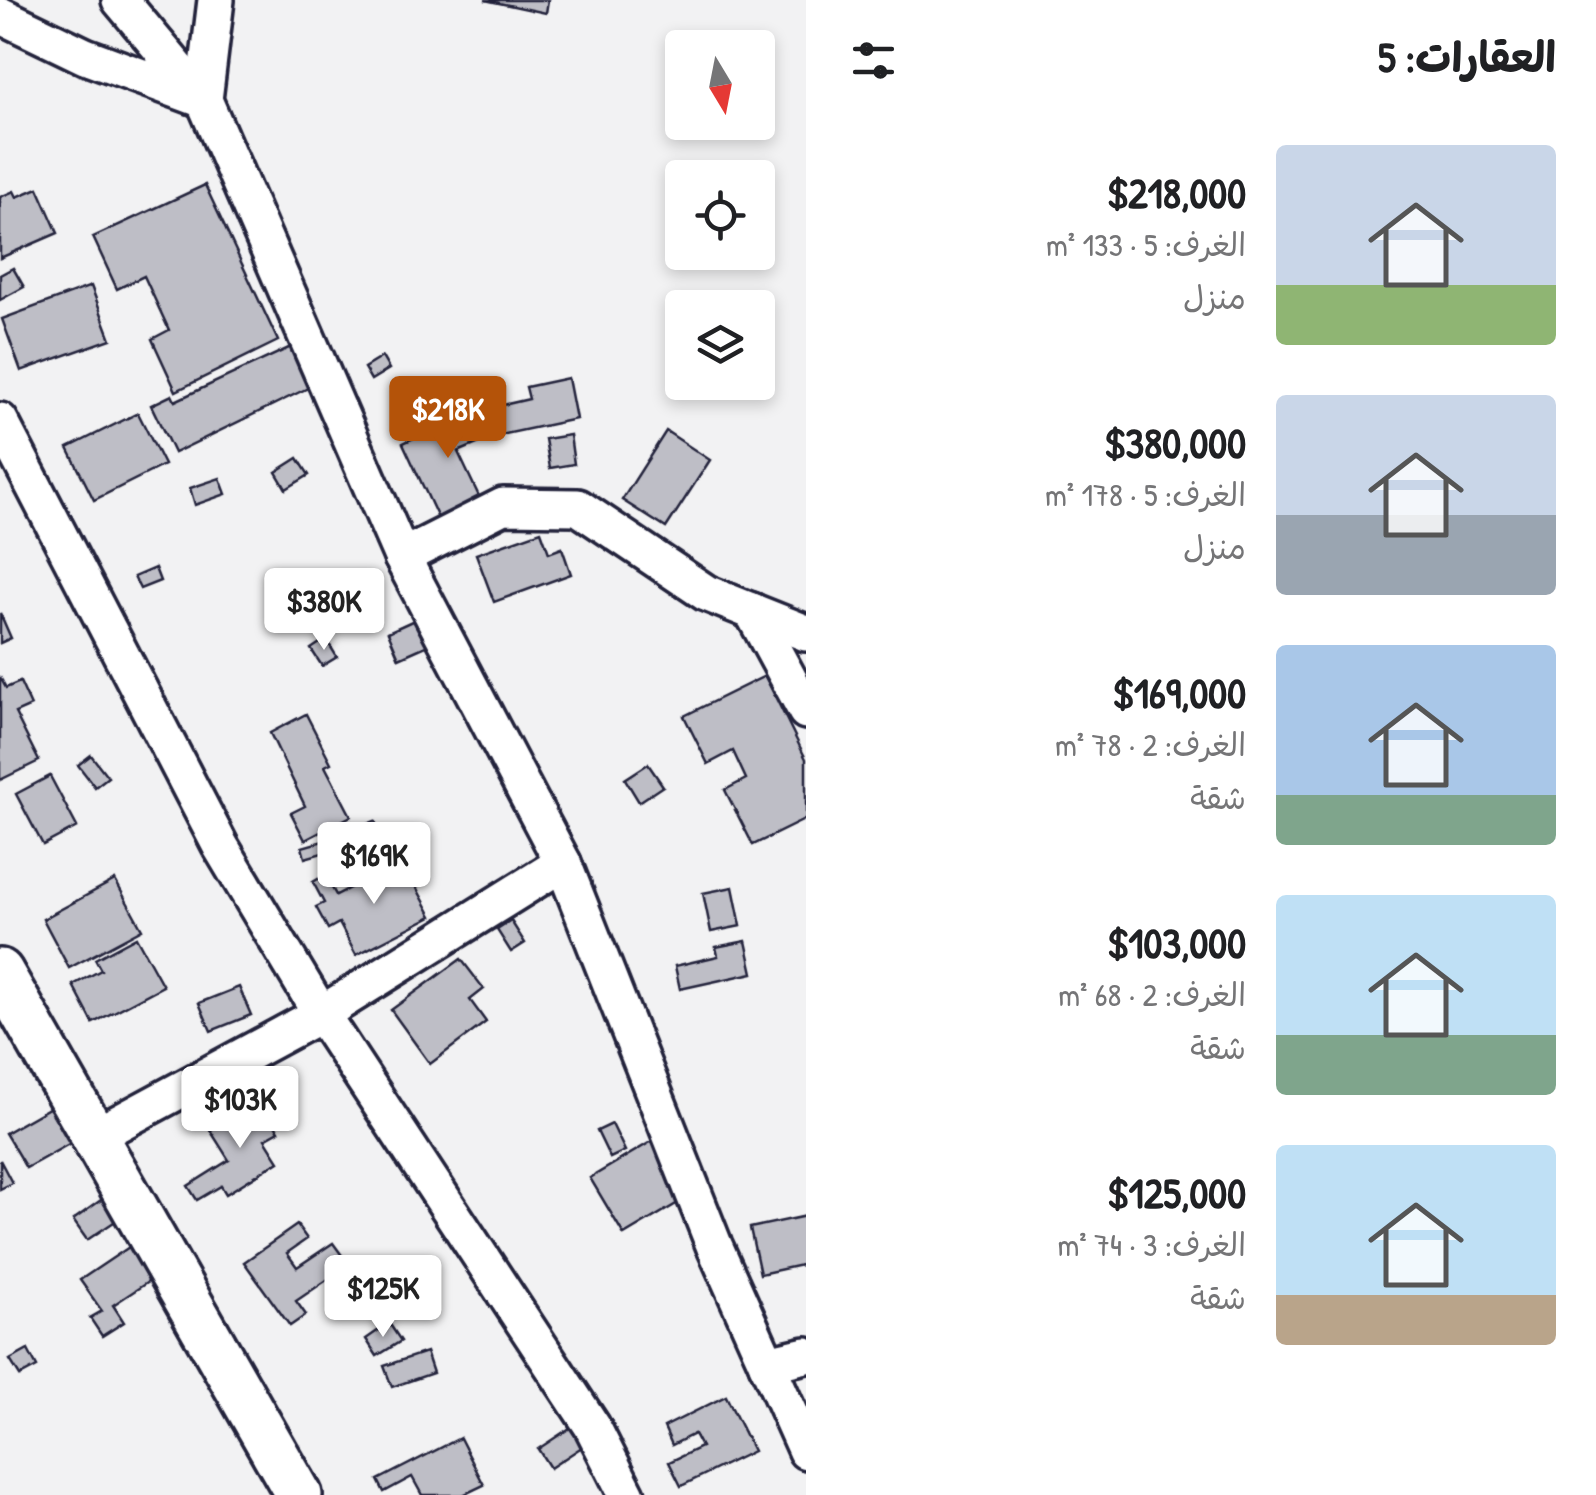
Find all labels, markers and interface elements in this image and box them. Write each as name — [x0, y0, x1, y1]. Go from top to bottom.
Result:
text: العقارات: 5 — [1378, 28, 1556, 85]
north arrow — [665, 30, 775, 140]
map controls — [665, 30, 775, 400]
icon: filters — [846, 33, 901, 88]
button: locate — [665, 160, 775, 270]
text: $218,000 — [1107, 164, 1246, 221]
icon: home — [1356, 185, 1476, 305]
text: الغرف: 5 · 133 m² — [1046, 223, 1246, 266]
text: منزل — [1183, 276, 1246, 319]
button: layers — [665, 290, 775, 400]
pin: $218K — [378, 376, 518, 461]
text: $218K — [411, 387, 485, 430]
text: $380,000 — [1104, 414, 1246, 471]
icon: home — [1356, 435, 1476, 555]
text: الغرف: 5 · 178 m² — [1045, 473, 1246, 516]
text: منزل — [1183, 526, 1246, 569]
pin: $380K — [254, 568, 394, 653]
text: $380K — [286, 579, 362, 622]
text: $169,000 — [1112, 664, 1246, 721]
icon: home — [1356, 685, 1476, 805]
text: الغرف: 2 · 78 m² — [1055, 723, 1246, 766]
text: شقة — [1190, 776, 1246, 819]
pin: $169K — [304, 822, 444, 907]
text: $169K — [339, 833, 409, 876]
text: $103,000 — [1107, 914, 1246, 971]
icon: home — [1356, 935, 1476, 1055]
text: الغرف: 2 · 68 m² — [1058, 973, 1246, 1016]
text: شقة — [1190, 1026, 1246, 1069]
pin: $103K — [170, 1066, 310, 1151]
text: $103K — [203, 1077, 277, 1120]
text: $125,000 — [1107, 1164, 1246, 1221]
icon: home — [1356, 1185, 1476, 1305]
text: الغرف: 3 · 74 m² — [1058, 1223, 1246, 1266]
pin: $125K — [313, 1255, 453, 1340]
text: $125K — [346, 1266, 420, 1309]
text: شقة — [1190, 1276, 1246, 1319]

